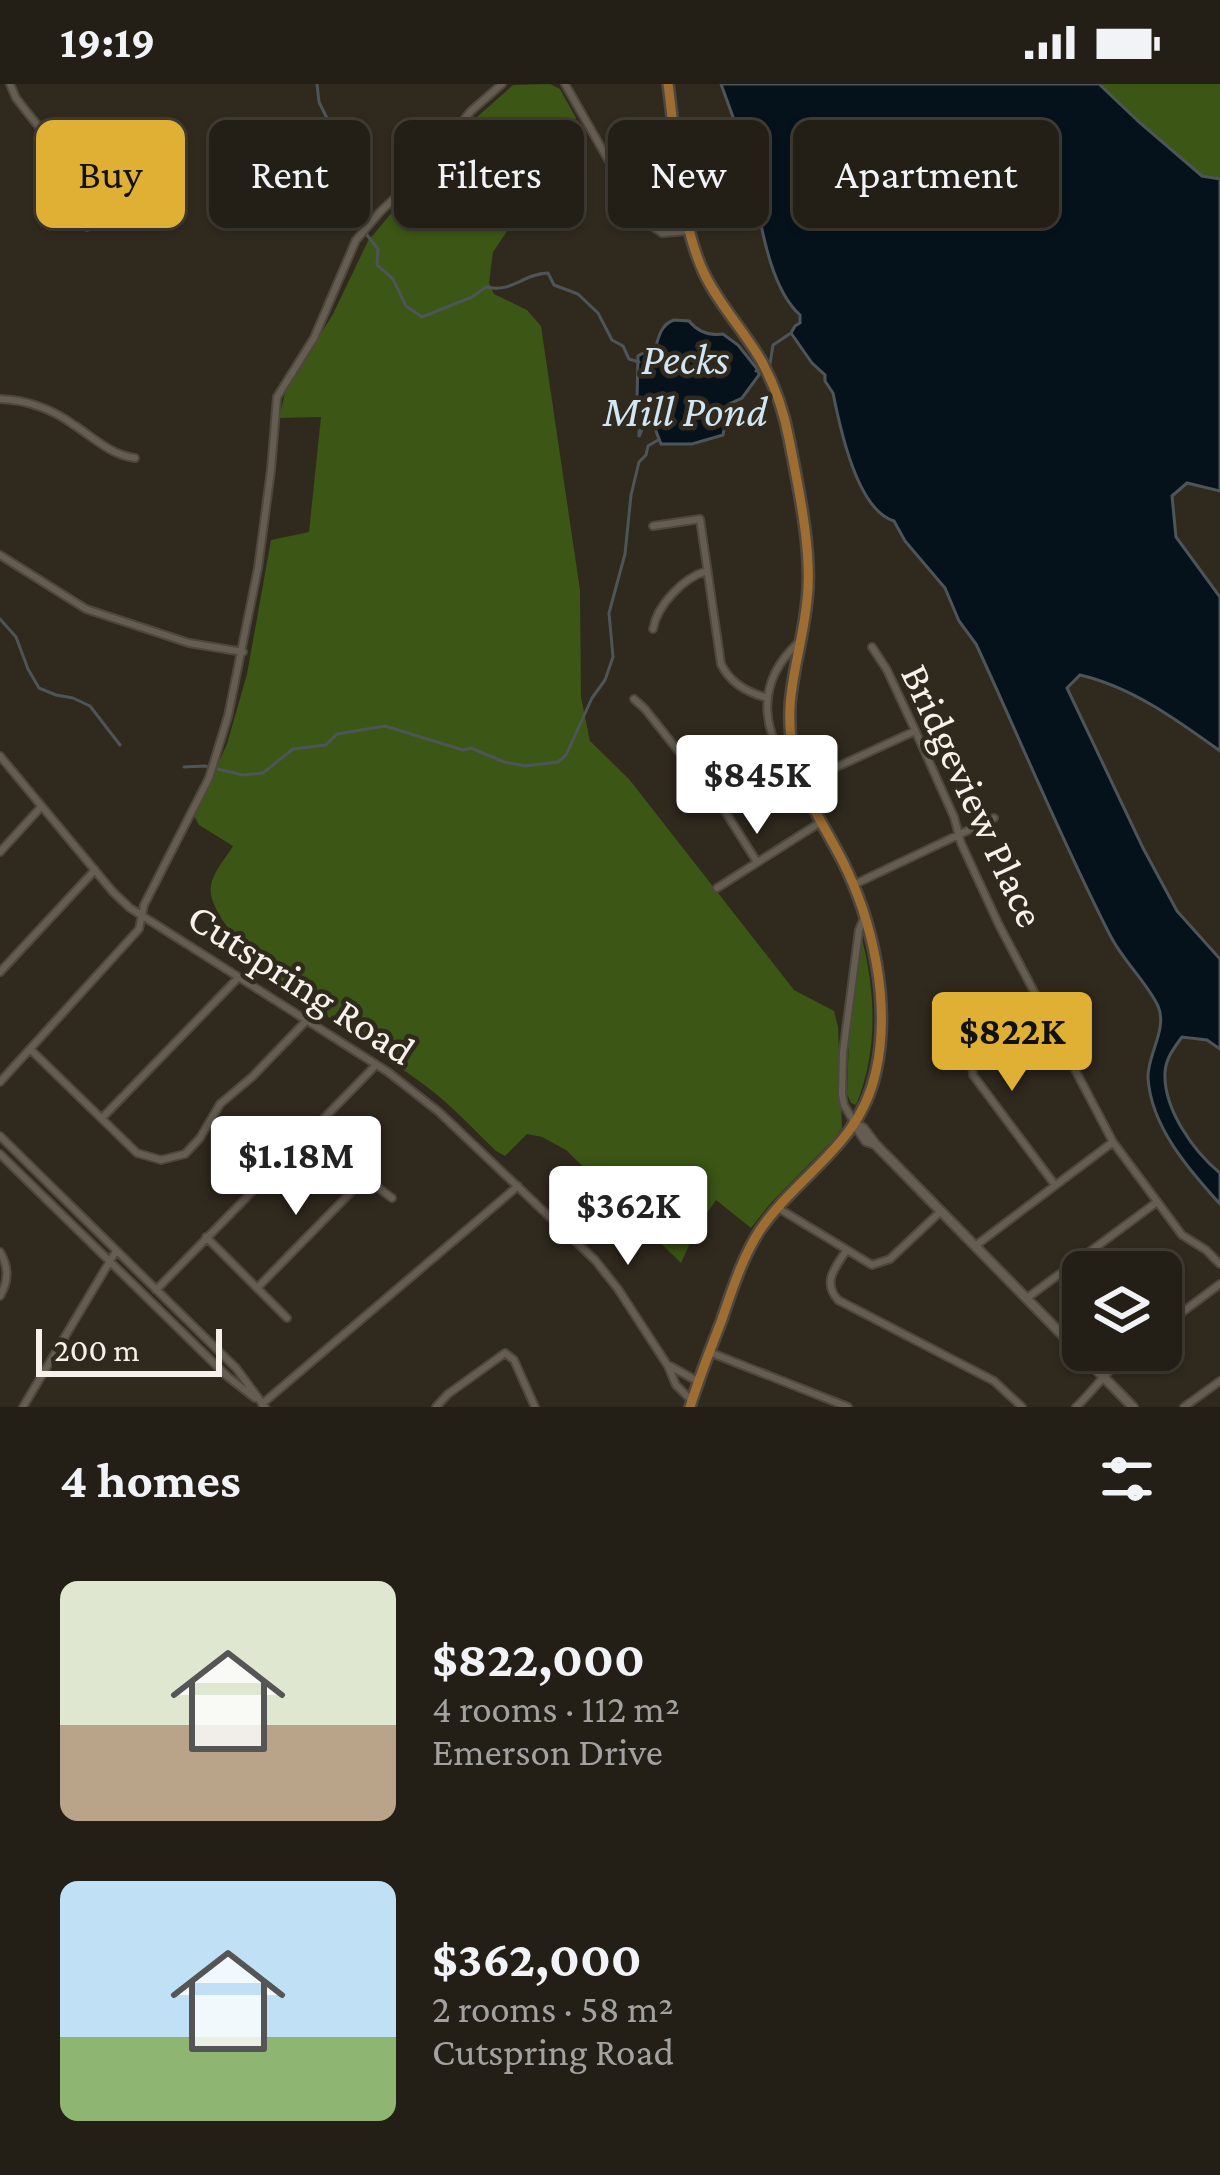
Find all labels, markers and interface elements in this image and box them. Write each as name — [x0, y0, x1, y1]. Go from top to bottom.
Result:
text: 19:19 — [60, 17, 155, 67]
chip: Buy — [36, 120, 185, 228]
chip: Rent — [209, 120, 370, 228]
chip: Filters — [394, 120, 584, 228]
chip: New — [608, 120, 769, 228]
chip: Apartment — [793, 120, 1059, 228]
water label: Pecks Mill Pond — [602, 334, 768, 436]
street label: Bridgeview Place — [892, 656, 1055, 934]
pin: $845K — [673, 735, 841, 837]
text: $845K — [703, 752, 811, 795]
street label: Cutspring Road — [180, 893, 424, 1074]
pin: $822K — [928, 992, 1096, 1094]
text: $822K — [959, 1009, 1065, 1052]
pin: $1.18M — [198, 1116, 394, 1218]
text: $1.18M — [238, 1133, 354, 1176]
pin: $362K — [544, 1166, 712, 1268]
text: $362K — [576, 1183, 680, 1226]
map controls — [1062, 1251, 1182, 1371]
button: layers — [1062, 1251, 1182, 1371]
scale bar — [36, 1323, 222, 1376]
text: 200 m — [54, 1331, 140, 1368]
icon: filters — [1094, 1446, 1160, 1512]
text: 4 homes — [60, 1451, 241, 1508]
icon: home — [156, 1629, 300, 1773]
text: $822,000 — [432, 1630, 645, 1687]
text: 4 rooms · 112 m² — [432, 1687, 680, 1730]
text: Emerson Drive — [432, 1730, 663, 1773]
icon: home — [156, 1929, 300, 2073]
text: $362,000 — [432, 1930, 642, 1987]
text: 2 rooms · 58 m² — [432, 1987, 674, 2030]
text: Cutspring Road — [432, 2030, 674, 2073]

